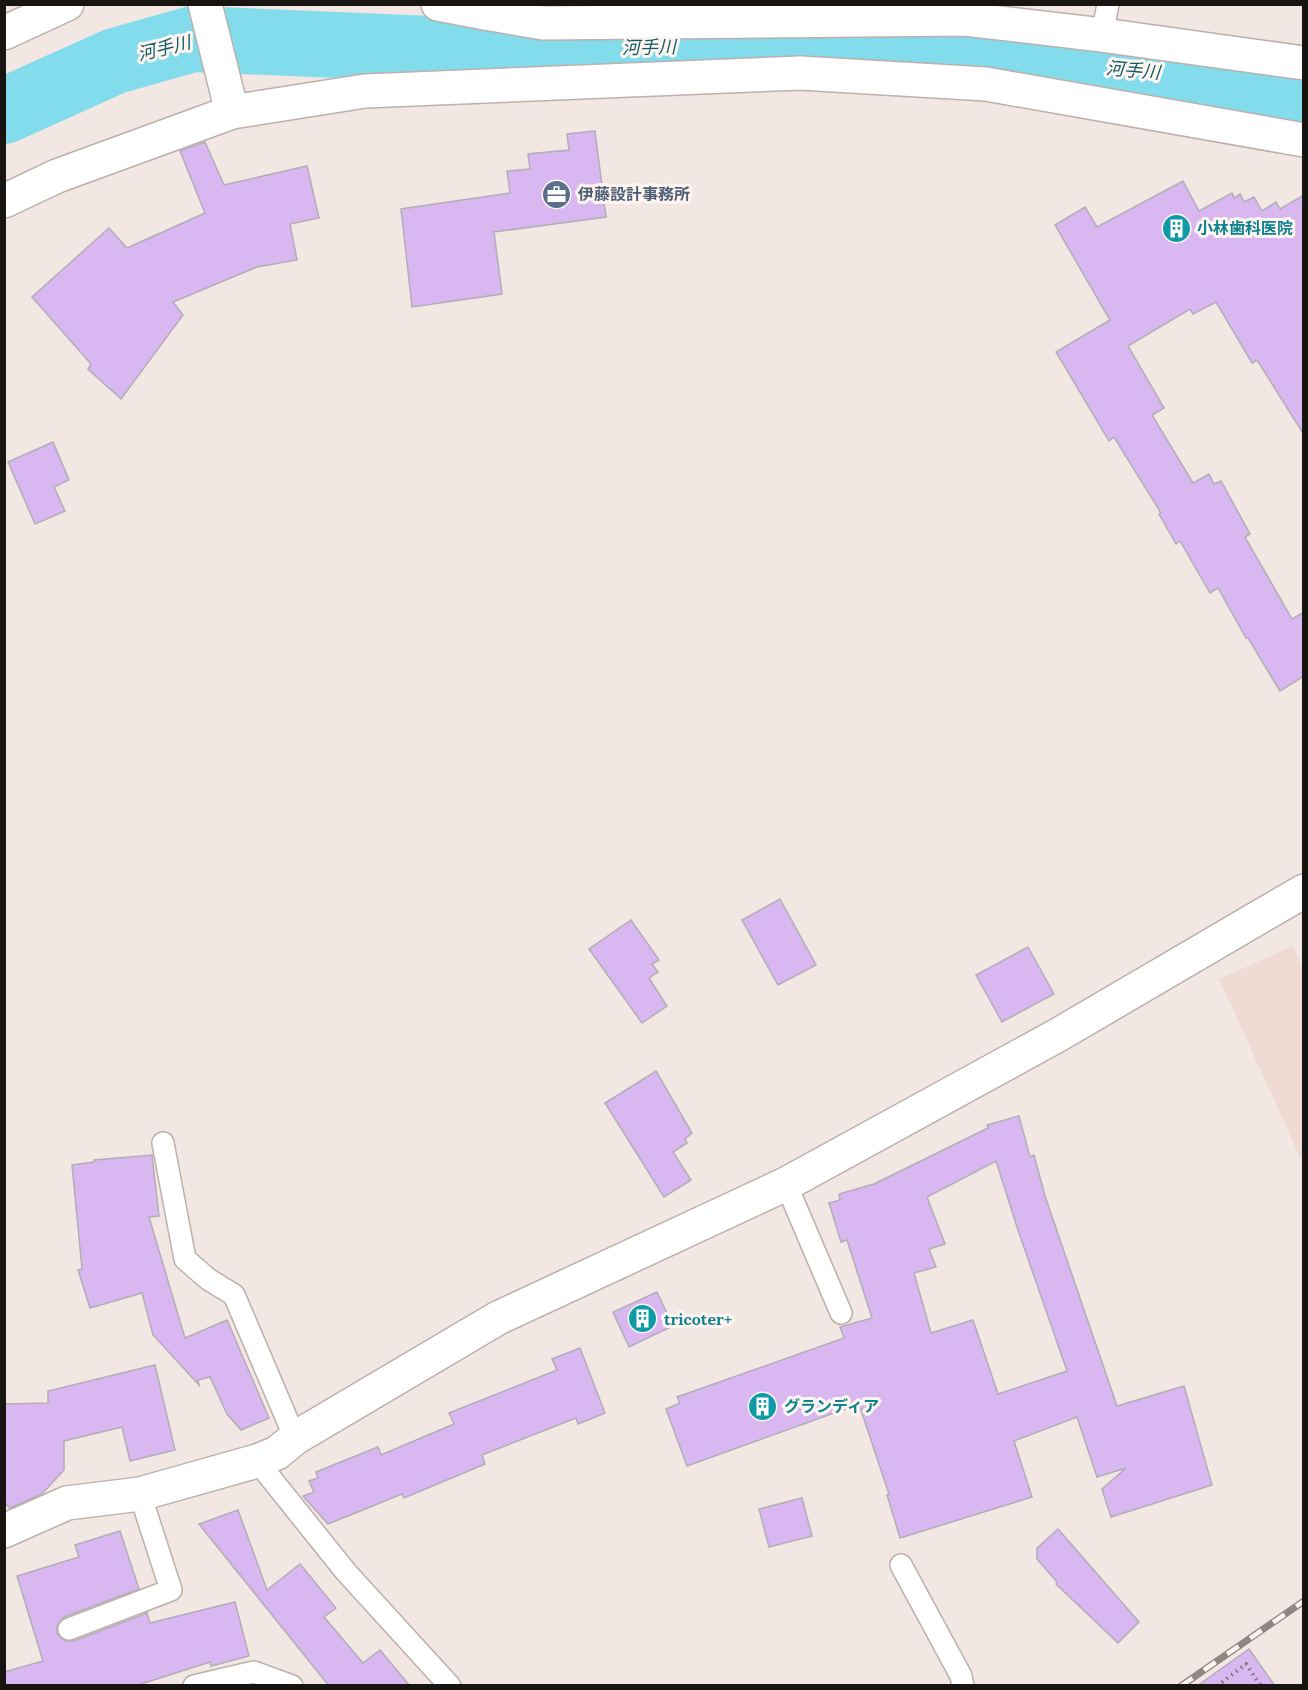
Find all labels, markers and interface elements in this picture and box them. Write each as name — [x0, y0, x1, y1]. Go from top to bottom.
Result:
water label: 河手川 — [135, 30, 195, 66]
water label: 河手川 — [622, 35, 678, 59]
water label: 河手川 — [1105, 56, 1163, 84]
office icon: 伊藤設計事務所 — [541, 178, 573, 210]
place label: 伊藤設計事務所 — [577, 184, 690, 204]
building icon: 小林歯科医院 — [1160, 212, 1192, 244]
place label: 小林歯科医院 — [1197, 218, 1293, 238]
building icon: tricoter+ — [627, 1303, 659, 1335]
place label: tricoter+ — [664, 1309, 732, 1329]
building icon: グランディア — [747, 1390, 779, 1422]
place label: グランディア — [784, 1396, 879, 1416]

